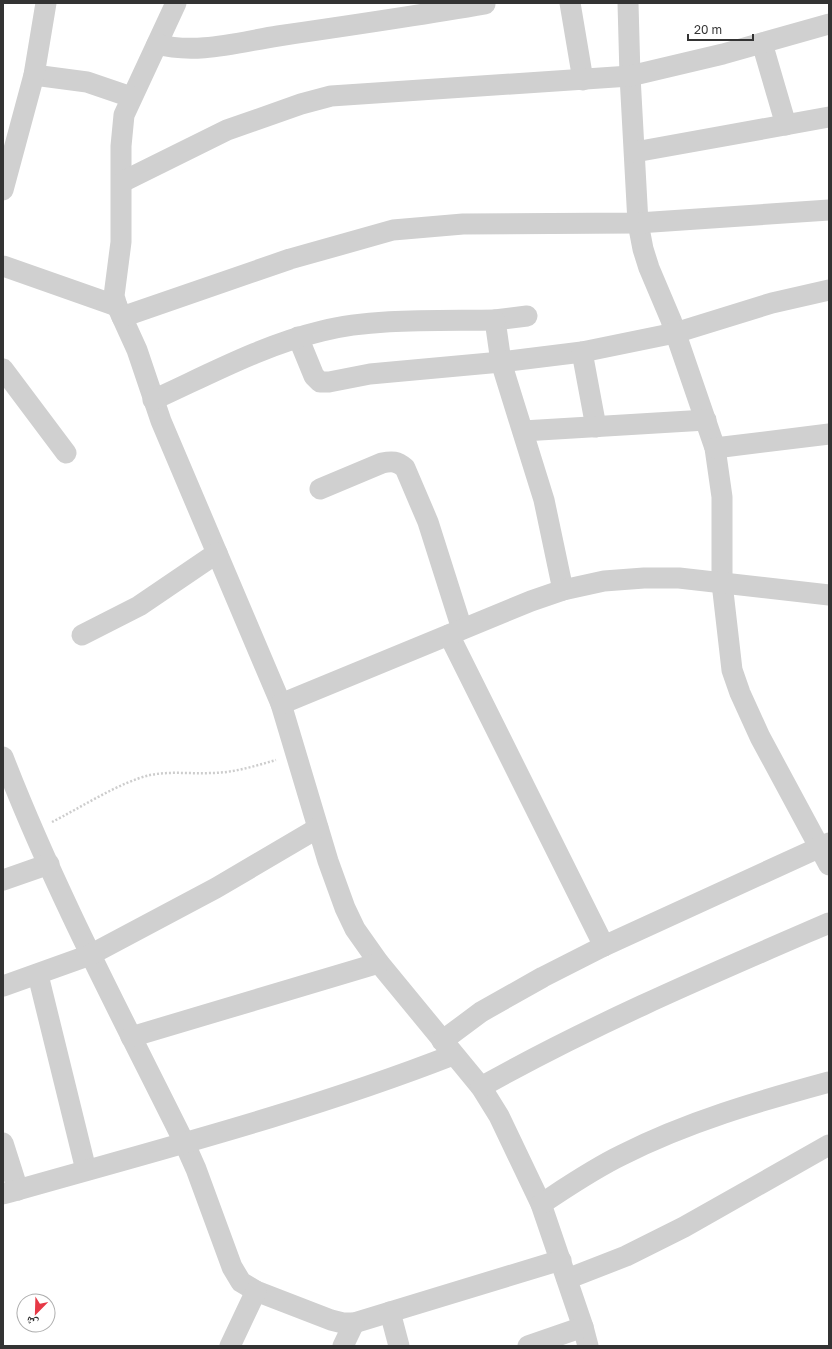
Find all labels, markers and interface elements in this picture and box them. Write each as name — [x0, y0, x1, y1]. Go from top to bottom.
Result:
scale bar — [688, 16, 753, 42]
text: 20 m — [694, 22, 722, 37]
north arrow — [16, 1293, 56, 1333]
text: ش — [24, 1312, 41, 1331]

